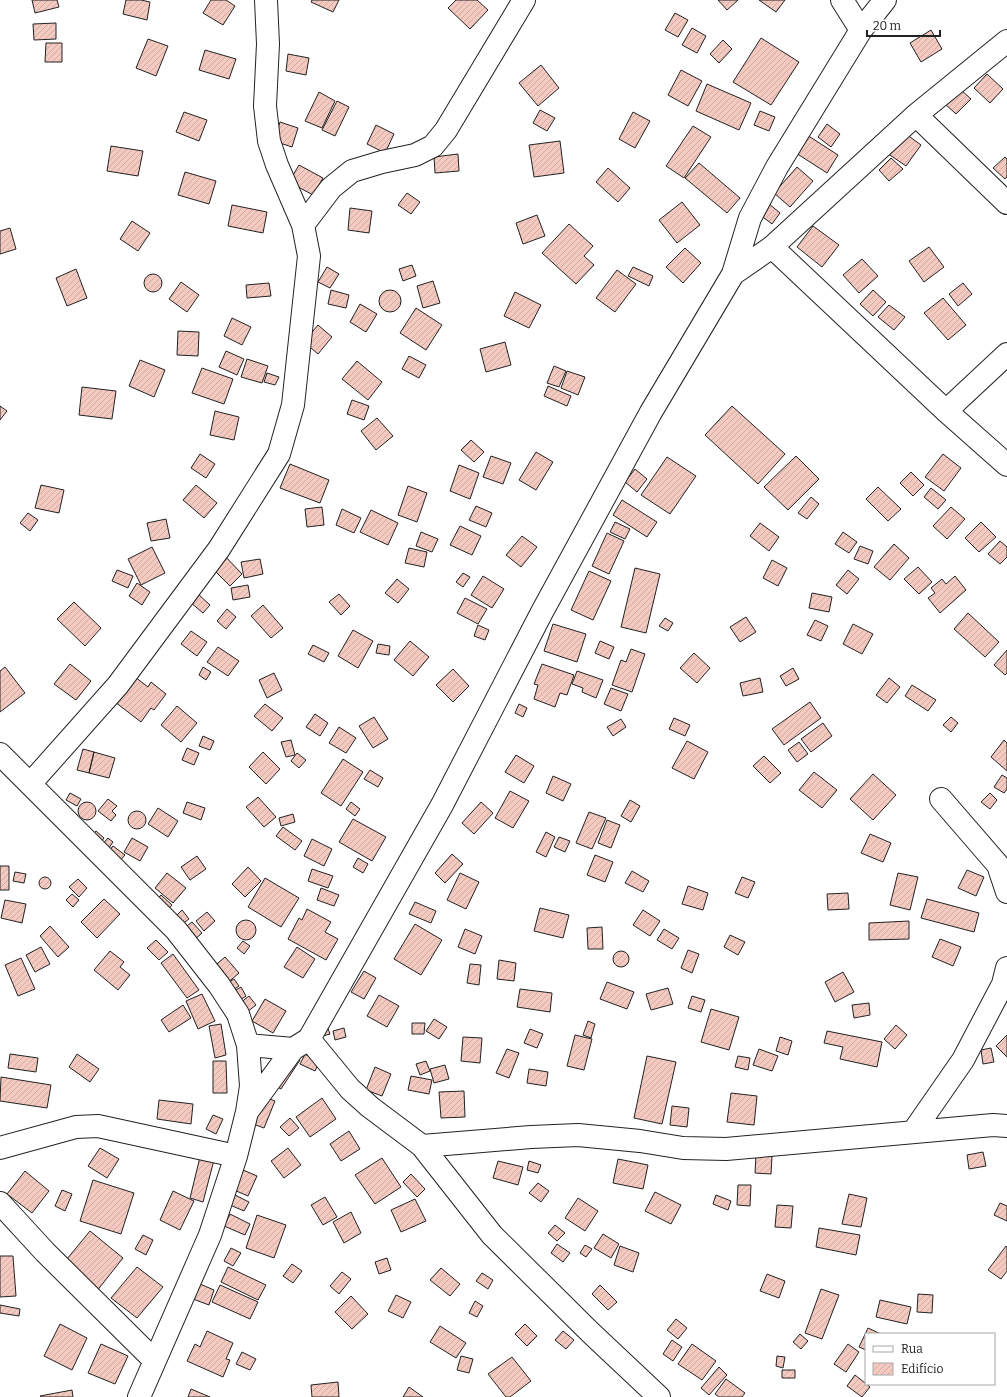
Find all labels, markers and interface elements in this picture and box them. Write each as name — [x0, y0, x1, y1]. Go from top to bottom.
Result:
scale bar — [867, 12, 940, 38]
text: 20 m — [873, 19, 902, 33]
legend — [865, 1333, 995, 1385]
text: Rua — [901, 1342, 923, 1356]
text: Edifício — [901, 1362, 943, 1376]

